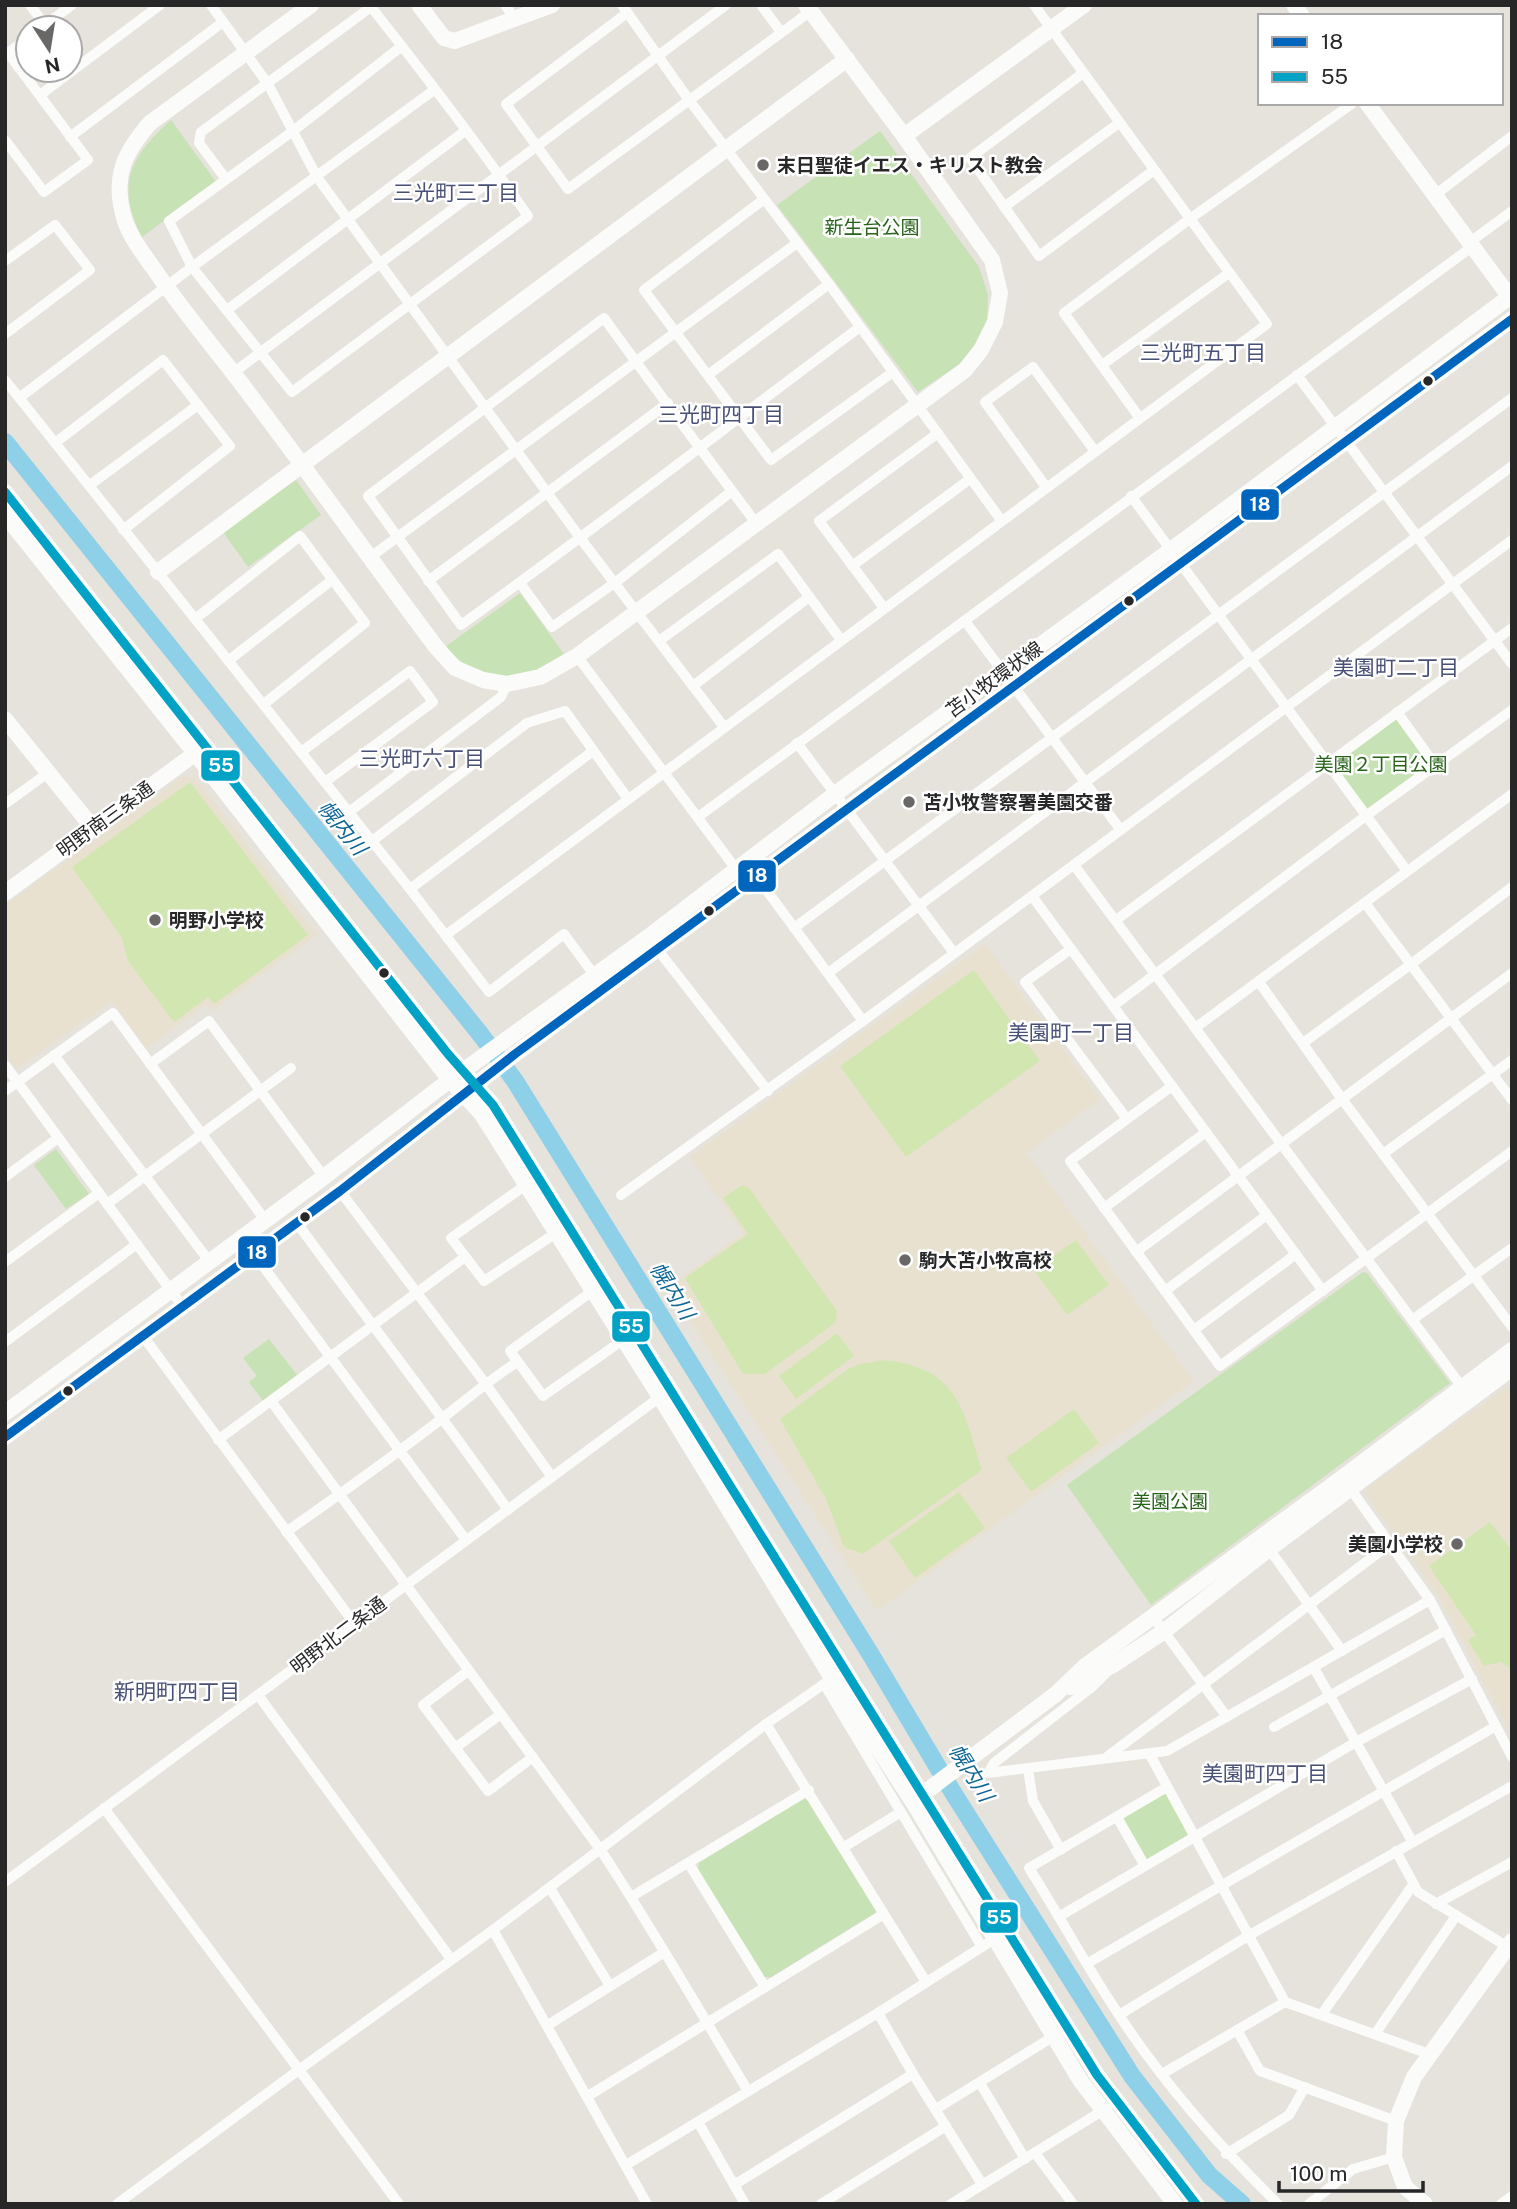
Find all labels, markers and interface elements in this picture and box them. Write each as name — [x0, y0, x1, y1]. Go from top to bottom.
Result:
north arrow — [14, 14, 84, 84]
legend — [1258, 14, 1503, 105]
text: 18 — [1321, 29, 1343, 54]
text: N — [43, 53, 62, 78]
text: 55 — [1321, 64, 1348, 89]
place label: 末日聖徒イエス・キリスト教会 — [777, 154, 1043, 176]
marker: 末日聖徒イエス・キリスト教会 — [755, 157, 771, 173]
district label: 三光町三丁目 — [393, 180, 519, 205]
park label: 新生台公園 — [824, 216, 920, 238]
district label: 三光町五丁目 — [1140, 340, 1266, 365]
unlabelled marker — [1421, 374, 1435, 388]
district label: 三光町四丁目 — [658, 402, 784, 427]
line badge: 18 — [1240, 488, 1280, 521]
text: 18 — [1250, 493, 1270, 515]
unlabelled marker — [1122, 594, 1136, 608]
street label: 苫小牧環状線 — [941, 637, 1047, 721]
district label: 美園町二丁目 — [1333, 655, 1459, 680]
district label: 三光町六丁目 — [359, 746, 485, 771]
line badge: 55 — [200, 749, 241, 782]
park label: 美園２丁目公園 — [1314, 753, 1448, 775]
text: 55 — [208, 754, 234, 776]
street label: 明野南三条通 — [52, 777, 158, 861]
place label: 苫小牧警察署美園交番 — [923, 791, 1113, 813]
marker: 苫小牧警察署美園交番 — [901, 794, 917, 810]
water label: 幌内川 — [313, 795, 373, 862]
line badge: 18 — [737, 859, 777, 893]
text: 18 — [747, 864, 767, 886]
unlabelled marker — [702, 904, 716, 918]
place label: 明野小学校 — [169, 909, 264, 931]
marker: 明野小学校 — [147, 912, 163, 928]
unlabelled marker — [377, 966, 391, 980]
district label: 美園町一丁目 — [1008, 1020, 1134, 1045]
unlabelled marker — [298, 1210, 312, 1224]
line badge: 18 — [237, 1235, 277, 1269]
text: 18 — [247, 1241, 267, 1263]
place label: 駒大苫小牧高校 — [919, 1249, 1052, 1271]
marker: 駒大苫小牧高校 — [897, 1252, 913, 1268]
water label: 幌内川 — [645, 1257, 701, 1326]
line badge: 55 — [611, 1310, 651, 1343]
text: 55 — [618, 1315, 644, 1337]
unlabelled marker — [61, 1384, 75, 1398]
park label: 美園公園 — [1132, 1490, 1208, 1512]
place label: 美園小学校 — [1348, 1533, 1443, 1555]
marker: 美園小学校 — [1449, 1536, 1465, 1552]
street label: 明野北二条通 — [286, 1592, 390, 1678]
district label: 新明町四丁目 — [114, 1679, 240, 1704]
water label: 幌内川 — [944, 1739, 1000, 1808]
district label: 美園町四丁目 — [1202, 1761, 1328, 1786]
line badge: 55 — [979, 1901, 1019, 1934]
text: 55 — [986, 1906, 1012, 1928]
scale bar — [1279, 2150, 1422, 2194]
text: 100 m — [1290, 2161, 1347, 2186]

